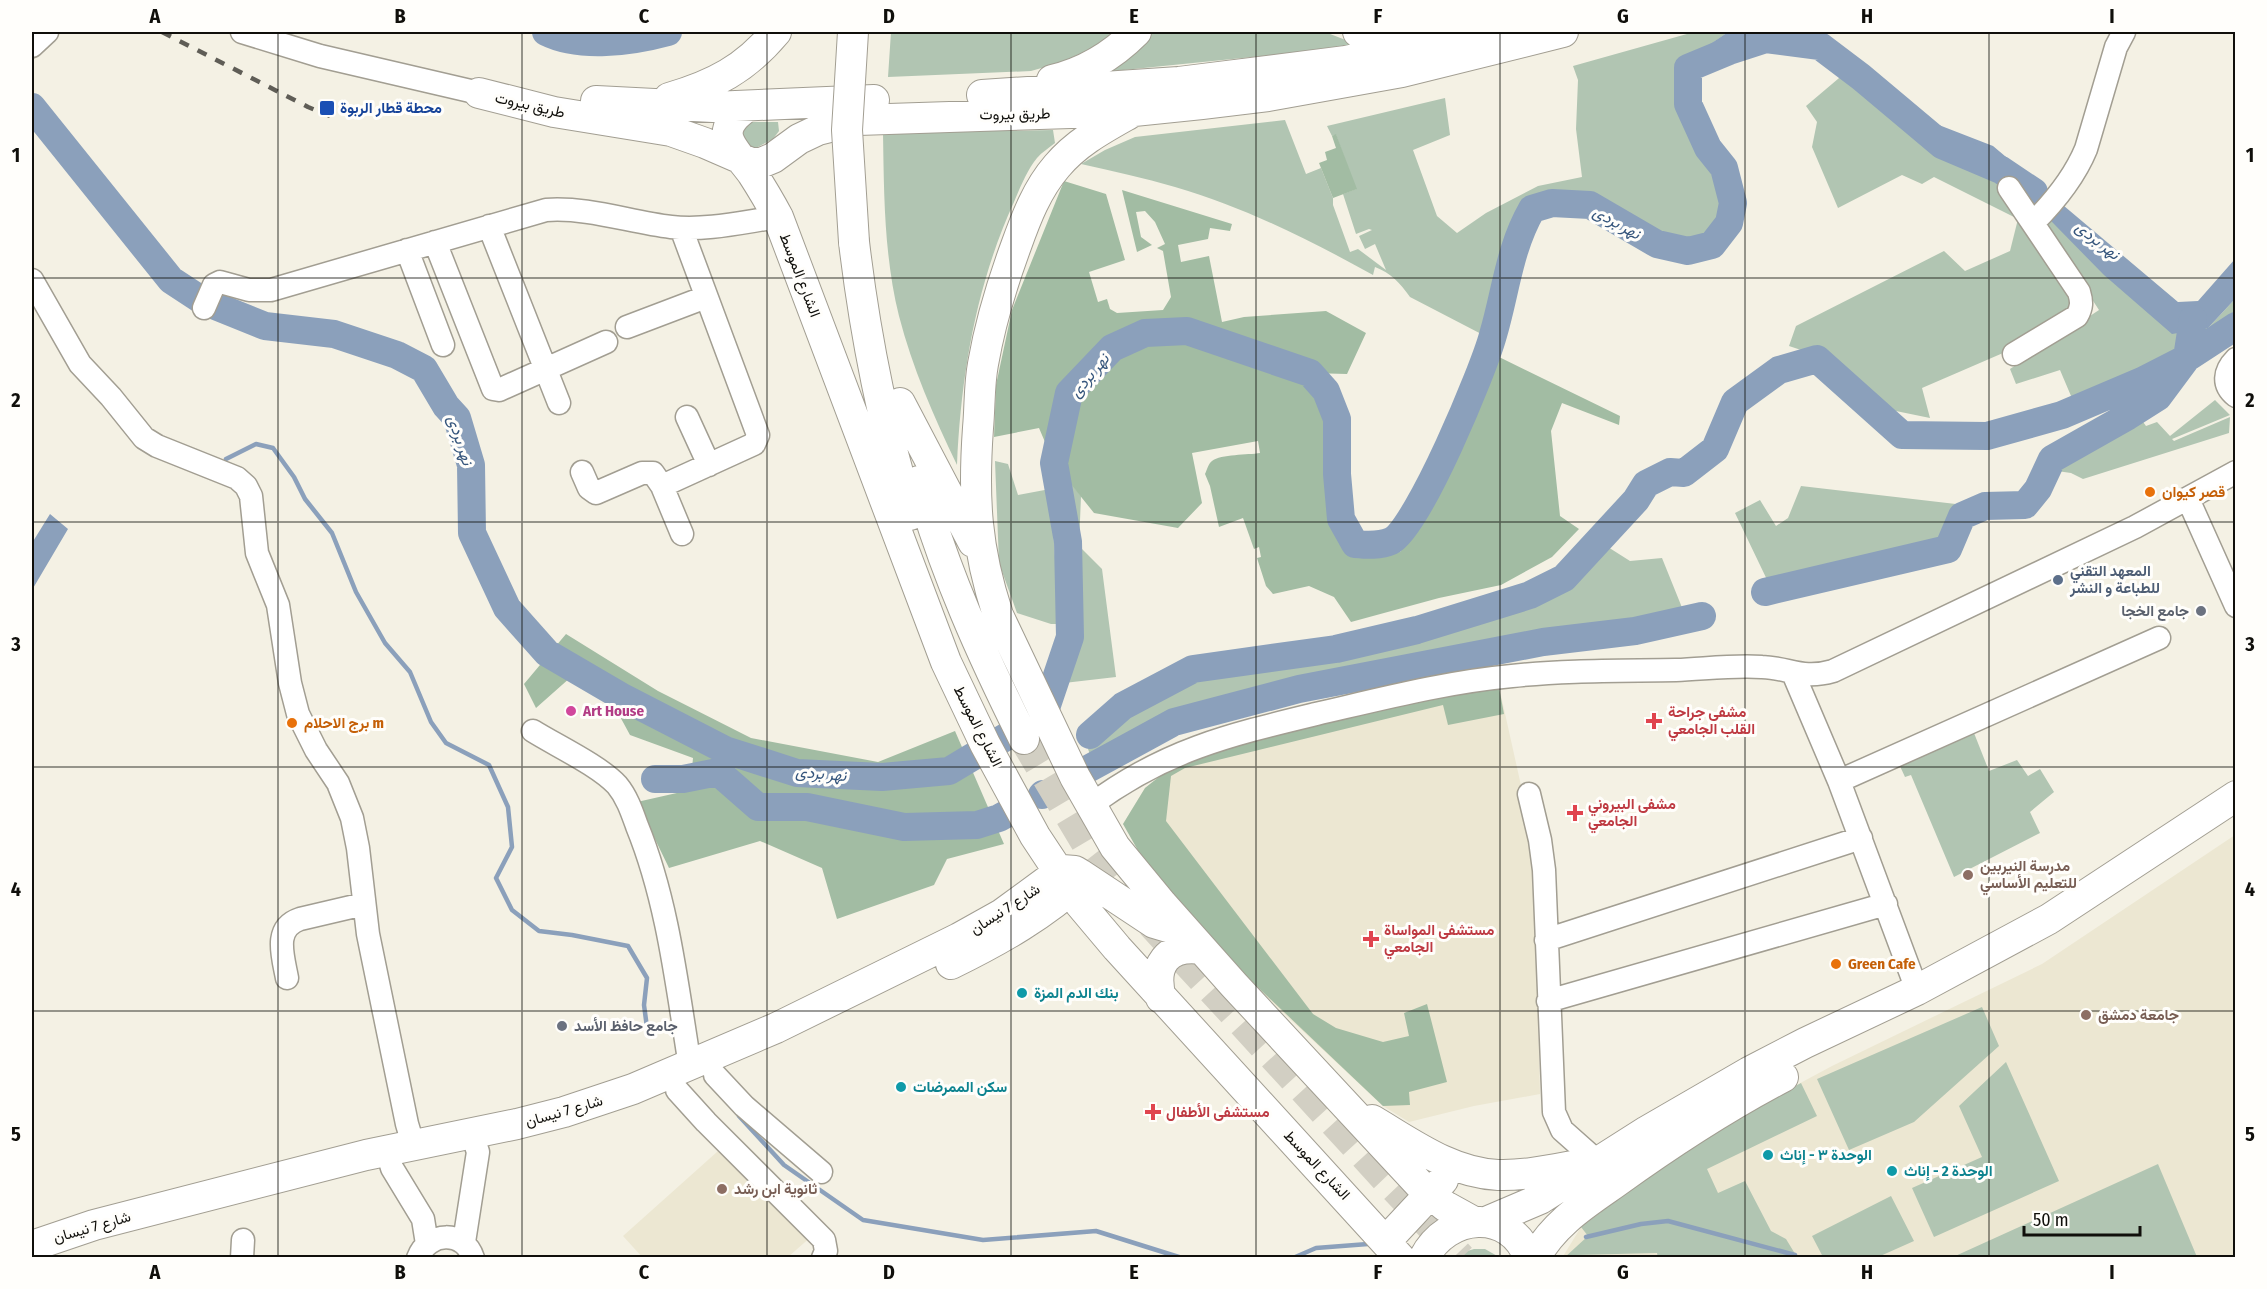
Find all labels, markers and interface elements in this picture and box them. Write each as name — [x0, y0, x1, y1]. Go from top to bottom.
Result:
text: A — [149, 4, 162, 28]
text: B — [394, 4, 406, 28]
text: C — [639, 4, 650, 28]
text: D — [883, 4, 895, 28]
text: E — [1129, 4, 1139, 28]
text: F — [1374, 4, 1383, 28]
text: G — [1617, 4, 1629, 28]
text: H — [1861, 4, 1873, 28]
text: I — [2109, 4, 2115, 28]
street label: طريق بيروت — [493, 88, 567, 123]
marker: محطة قطار الربوة — [318, 99, 336, 117]
place label: محطة قطار الربوة — [340, 99, 442, 117]
street label: طريق بيروت — [979, 104, 1051, 125]
text: 1 — [12, 143, 20, 167]
text: 1 — [2246, 143, 2254, 167]
water label: نهر بردى — [1589, 202, 1645, 245]
water label: نهر بردى — [2071, 217, 2125, 265]
street label: الشارع الموسط — [774, 230, 824, 320]
water label: نهر بردى — [1066, 349, 1115, 402]
text: 2 — [10, 388, 21, 412]
text: 2 — [2244, 388, 2255, 412]
water label: نهر بردى — [443, 413, 478, 469]
place label: قصر كيوان — [2162, 483, 2225, 501]
marker: قصر كيوان — [2143, 485, 2157, 499]
place label: المعهد التقني للطباعة و النشر — [2069, 562, 2160, 597]
marker: المعهد التقني للطباعة و النشر — [2051, 573, 2065, 587]
place label: جامع الخجا — [2121, 602, 2189, 621]
marker: جامع الخجا — [2194, 604, 2208, 618]
text: 3 — [10, 632, 21, 656]
text: 3 — [2244, 632, 2255, 656]
street label: الشارع الموسط — [948, 682, 1006, 771]
place label: Art House — [582, 702, 644, 720]
place label: مشفى جراحة القلب الجامعي — [1668, 703, 1755, 742]
marker: Art House — [564, 704, 578, 718]
marker: مشفى جراحة القلب الجامعي — [1645, 712, 1663, 730]
place label: برج الاحلام m — [304, 714, 384, 733]
marker: برج الاحلام m — [285, 716, 299, 730]
water label: نهر بردى — [795, 762, 849, 786]
place label: مشفى البيروني الجامعي — [1588, 795, 1676, 834]
marker: مشفى البيروني الجامعي — [1566, 804, 1584, 822]
place label: مدرسة النيربين للتعليم الأساسي — [1980, 857, 2077, 896]
marker: مدرسة النيربين للتعليم الأساسي — [1961, 868, 1975, 882]
text: 4 — [11, 877, 21, 901]
text: 4 — [2245, 877, 2255, 901]
street label: شارع 7 نيسان — [967, 880, 1045, 940]
place label: مستشفى المواساة الجامعي — [1384, 921, 1494, 960]
marker: مستشفى المواساة الجامعي — [1362, 930, 1380, 948]
place label: Green Cafe — [1848, 955, 1916, 973]
marker: Green Cafe — [1829, 957, 1843, 971]
place label: بنك الدم المزة — [1034, 984, 1118, 1003]
marker: بنك الدم المزة — [1015, 986, 1029, 1000]
place label: جامعة دمشق — [2098, 1006, 2179, 1024]
marker: جامعة دمشق — [2079, 1008, 2093, 1022]
place label: جامع حافظ الأسد — [574, 1017, 678, 1036]
marker: جامع حافظ الأسد — [555, 1019, 569, 1033]
place label: سكن الممرضات — [913, 1078, 1007, 1096]
marker: سكن الممرضات — [894, 1080, 908, 1094]
street label: شارع 7 نيسان — [523, 1091, 606, 1133]
marker: مستشفى الأطفال — [1144, 1103, 1162, 1121]
place label: مستشفى الأطفال — [1166, 1103, 1270, 1121]
text: 5 — [11, 1122, 21, 1146]
text: 5 — [2245, 1122, 2255, 1146]
street label: الشارع الموسط — [1279, 1126, 1354, 1205]
place label: الوحدة ٣ - إناث — [1780, 1146, 1872, 1165]
marker: الوحدة ٣ - إناث — [1761, 1148, 1775, 1162]
place label: الوحدة 2 - إناث — [1904, 1162, 1993, 1181]
marker: الوحدة 2 - إناث — [1885, 1164, 1899, 1178]
place label: ثانوية ابن رشد — [734, 1180, 817, 1198]
marker: ثانوية ابن رشد — [715, 1182, 729, 1196]
scale bar — [2024, 1199, 2140, 1237]
street label: شارع 7 نيسان — [51, 1207, 134, 1249]
text: 50 m — [2033, 1209, 2069, 1231]
text: A — [149, 1260, 162, 1284]
text: B — [394, 1260, 406, 1284]
text: C — [639, 1260, 650, 1284]
text: D — [883, 1260, 895, 1284]
text: E — [1129, 1260, 1139, 1284]
text: F — [1374, 1260, 1383, 1284]
text: G — [1617, 1260, 1629, 1284]
text: H — [1861, 1260, 1873, 1284]
text: I — [2109, 1260, 2115, 1284]

